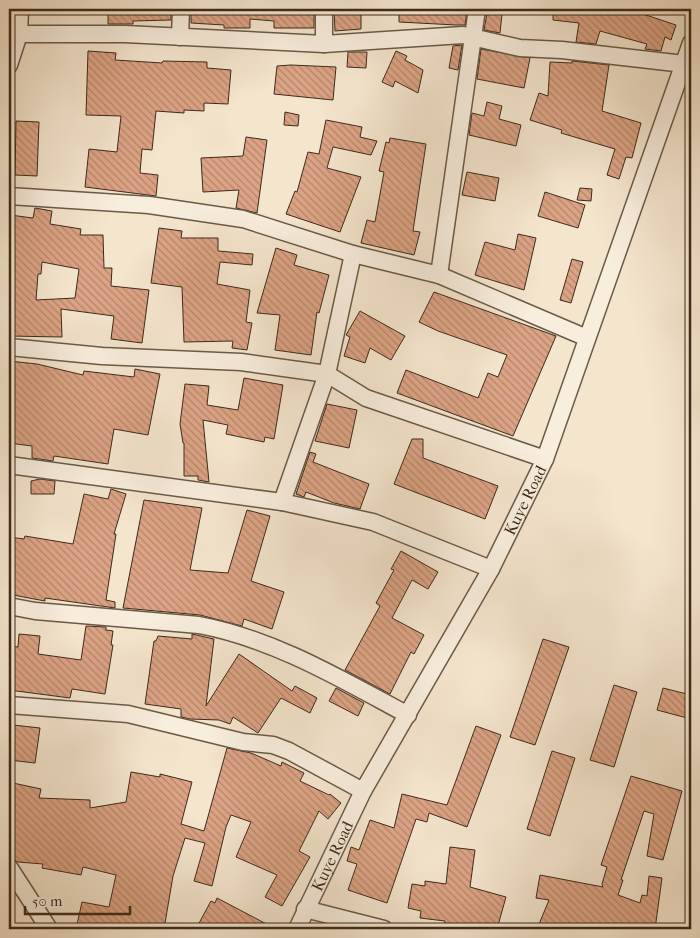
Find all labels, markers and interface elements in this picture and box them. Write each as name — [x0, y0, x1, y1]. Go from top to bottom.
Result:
street label: Kuye Road — [500, 462, 550, 538]
street label: Kuye Road — [307, 818, 357, 894]
scale bar — [25, 883, 130, 915]
text: 50 m — [32, 892, 63, 910]

